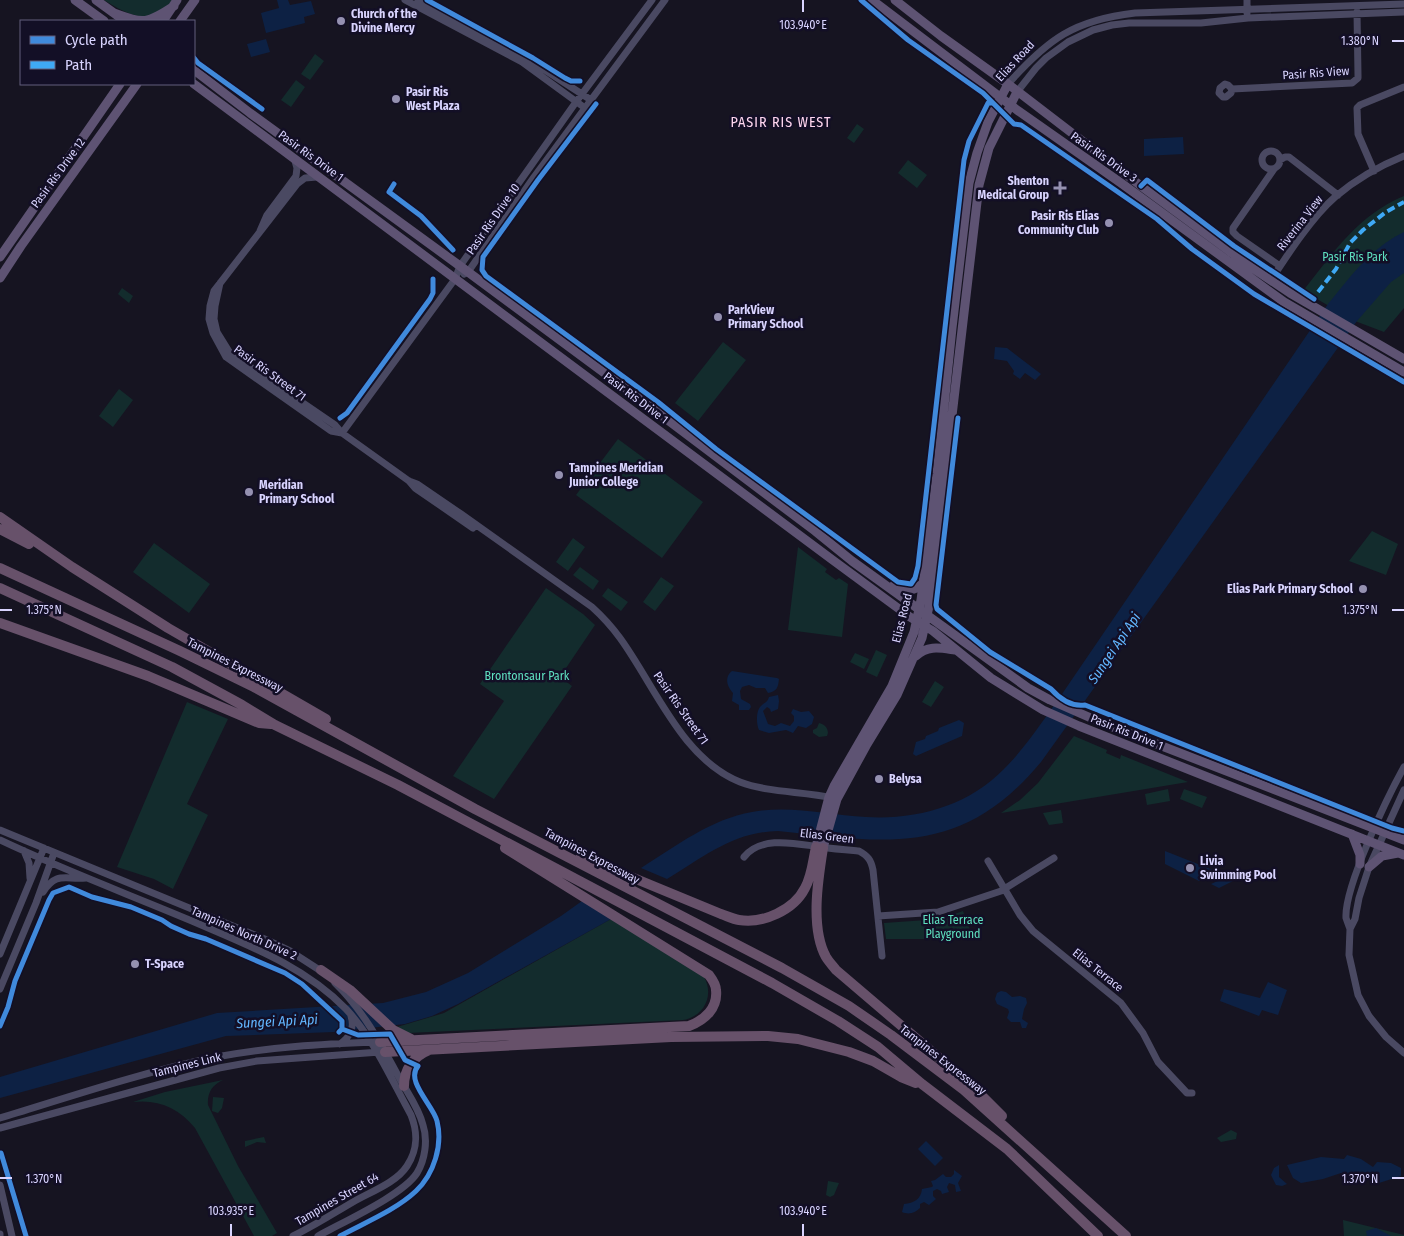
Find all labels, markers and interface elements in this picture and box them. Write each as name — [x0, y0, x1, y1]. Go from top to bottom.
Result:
place label: Church of the Divine Mercy — [351, 7, 417, 35]
marker: Church of the Divine Mercy — [335, 15, 347, 27]
text: 103.940°E — [779, 18, 827, 32]
legend — [20, 20, 195, 85]
text: Cycle path — [65, 31, 128, 49]
text: 1.380°N — [1341, 34, 1379, 48]
street label: Elias Road — [993, 38, 1037, 84]
text: Path — [65, 56, 92, 74]
street label: Pasir Ris View — [1282, 64, 1350, 82]
place label: Pasir Ris West Plaza — [406, 85, 460, 113]
marker: Pasir Ris West Plaza — [390, 93, 402, 105]
district label: PASIR RIS WEST — [731, 114, 831, 131]
street label: Pasir Ris Drive 1 — [276, 128, 346, 184]
street label: Pasir Ris Drive 3 — [1068, 129, 1140, 185]
street label: Pasir Ris Drive 12 — [28, 136, 88, 210]
place label: Shenton Medical Group — [978, 174, 1049, 202]
street label: Pasir Ris Drive 10 — [463, 181, 523, 257]
marker: Shenton Medical Group — [1053, 181, 1067, 195]
street label: Riverina View — [1274, 193, 1326, 253]
place label: Pasir Ris Elias Community Club — [1018, 209, 1100, 237]
marker: Pasir Ris Elias Community Club — [1103, 217, 1115, 229]
park label: Pasir Ris Park — [1322, 250, 1388, 264]
place label: ParkView Primary School — [728, 303, 804, 331]
marker: ParkView Primary School — [712, 311, 724, 323]
street label: Pasir Ris Street 71 — [231, 342, 309, 404]
street label: Pasir Ris Drive 1 — [601, 369, 671, 427]
place label: Tampines Meridian Junior College — [568, 461, 663, 489]
marker: Tampines Meridian Junior College — [553, 469, 565, 481]
place label: Meridian Primary School — [259, 478, 335, 506]
marker: Meridian Primary School — [243, 486, 255, 498]
place label: Elias Park Primary School — [1227, 582, 1354, 596]
marker: Elias Park Primary School — [1357, 583, 1369, 595]
street label: Elias Road — [889, 592, 915, 644]
text: 1.375°N — [26, 603, 62, 617]
text: 1.375°N — [1342, 603, 1378, 617]
water label: Sungei Api Api — [1084, 609, 1145, 688]
street label: Tampines Expressway — [185, 635, 286, 695]
park label: Brontonsaur Park — [485, 669, 570, 683]
street label: Pasir Ris Street 71 — [651, 669, 711, 747]
street label: Pasir Ris Drive 1 — [1089, 711, 1165, 753]
place label: Belysa — [889, 772, 922, 786]
marker: Belysa — [873, 773, 885, 785]
street label: Tampines Expressway — [542, 825, 642, 887]
street label: Elias Green — [799, 826, 855, 846]
place label: Livia Swimming Pool — [1200, 854, 1277, 882]
marker: Livia Swimming Pool — [1184, 862, 1196, 874]
street label: Tampines North Drive 2 — [189, 903, 299, 963]
park label: Elias Terrace Playground — [922, 913, 984, 941]
street label: Elias Terrace — [1070, 945, 1126, 995]
place label: T-Space — [145, 957, 184, 971]
marker: T-Space — [129, 958, 141, 970]
water label: Sungei Api Api — [235, 1011, 319, 1032]
street label: Tampines Expressway — [897, 1022, 989, 1098]
street label: Tampines Link — [151, 1050, 223, 1080]
street label: Tampines Street 64 — [293, 1169, 381, 1229]
text: 1.370°N — [26, 1172, 62, 1186]
text: 1.370°N — [1342, 1172, 1378, 1186]
text: 103.935°E — [208, 1204, 254, 1218]
text: 103.940°E — [779, 1204, 827, 1218]

